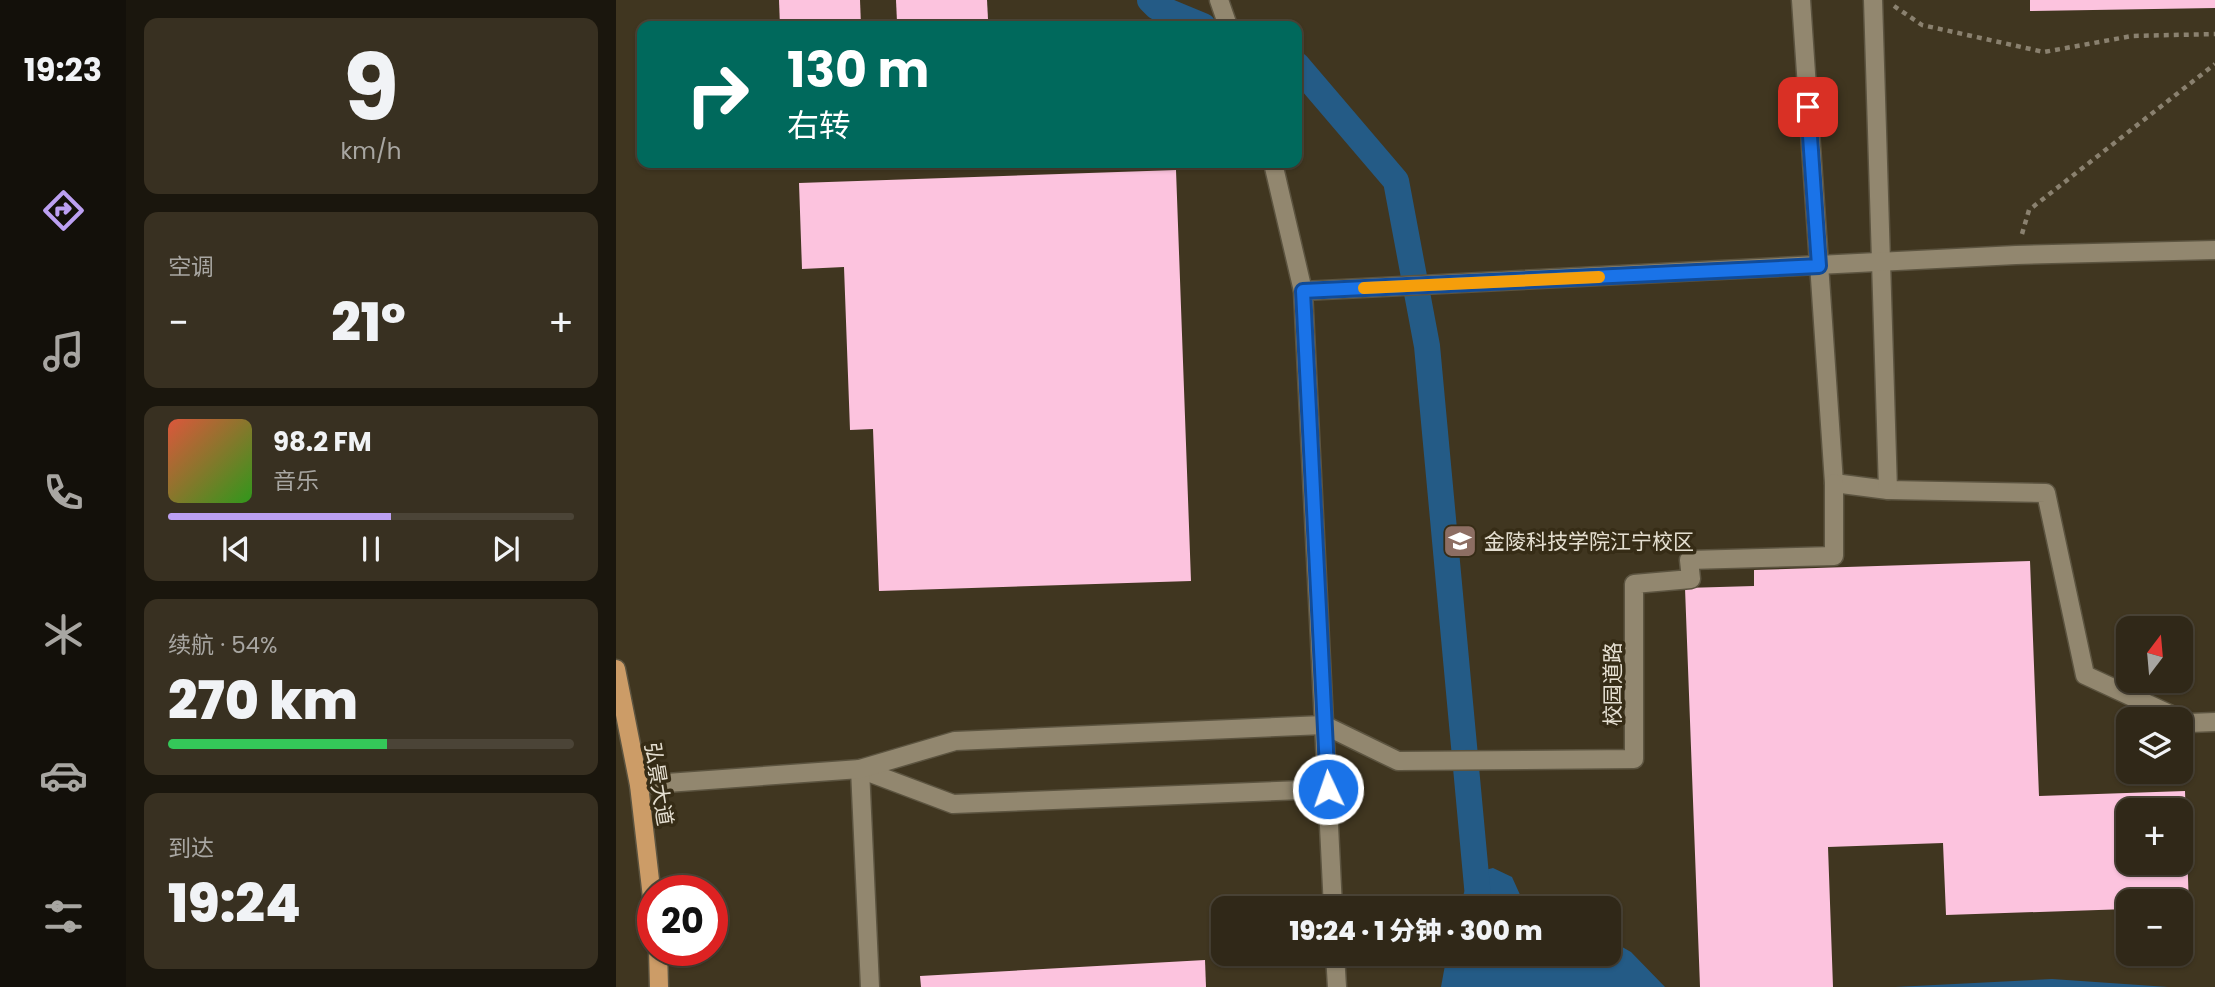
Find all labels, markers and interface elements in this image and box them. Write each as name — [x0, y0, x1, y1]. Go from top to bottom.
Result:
text: 9 — [343, 24, 399, 152]
text: 130 m — [787, 36, 929, 104]
text: 19:23 — [24, 47, 102, 92]
icon: right — [672, 49, 763, 140]
pin — [1778, 77, 1838, 137]
icon: arrive — [1789, 88, 1827, 126]
text: 右转 — [787, 103, 851, 148]
text: km/h — [340, 135, 402, 167]
icon: directions — [39, 186, 88, 235]
text: 空调 — [168, 251, 214, 283]
text: 21° — [331, 286, 406, 359]
text: − — [168, 296, 189, 349]
text: + — [548, 296, 574, 349]
icon: music — [39, 327, 88, 376]
text: 98.2 FM — [273, 424, 372, 460]
text: 音乐 — [273, 465, 319, 497]
icon: phone — [39, 468, 88, 517]
school or university icon: 金陵科技学院江宁校区 — [1441, 522, 1479, 560]
place label: 金陵科技学院江宁校区 — [1484, 527, 1694, 556]
icon: previous — [217, 530, 255, 568]
icon: pause — [352, 530, 390, 568]
icon: next — [487, 530, 525, 568]
icon: climate — [39, 610, 88, 659]
north arrow — [2116, 616, 2193, 693]
map controls — [2116, 616, 2193, 966]
text: 续航 · 54% — [168, 629, 278, 661]
street label: 校园道路 — [1598, 642, 1627, 726]
text: 270 km — [168, 664, 358, 737]
button: layers — [2116, 707, 2193, 784]
street label: 弘景大道 — [638, 740, 680, 828]
icon: car — [39, 751, 88, 800]
position arrow — [1291, 752, 1365, 826]
button: + — [2116, 798, 2193, 875]
text: 到达 — [168, 832, 214, 864]
text: 19:24 — [168, 867, 301, 940]
speed limit sign: 20 — [637, 875, 728, 966]
button: − — [2116, 889, 2193, 966]
icon: filters — [39, 892, 88, 941]
text: 19:24 · 1 分钟 · 300 m — [1290, 913, 1542, 949]

